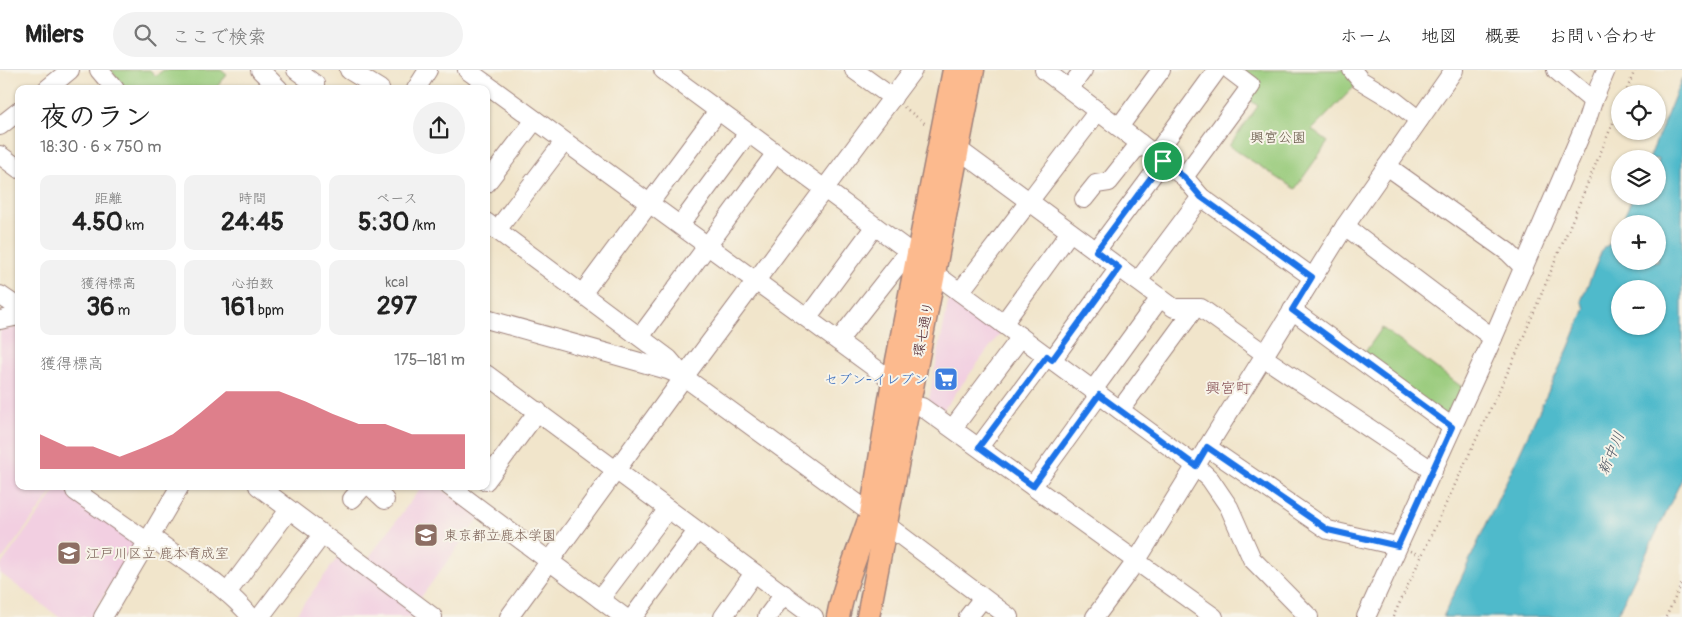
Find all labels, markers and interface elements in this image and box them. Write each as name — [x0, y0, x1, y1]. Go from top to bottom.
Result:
search box — [113, 12, 463, 57]
text: Milers — [25, 20, 83, 49]
icon: search — [131, 21, 159, 49]
text: ここで検索 — [171, 25, 266, 49]
text: ホーム — [1340, 25, 1393, 48]
text: 地図 — [1421, 25, 1457, 48]
text: 概要 — [1485, 25, 1521, 48]
text: お問い合わせ — [1549, 25, 1657, 48]
map controls — [1611, 85, 1666, 335]
button: locate — [1611, 85, 1666, 140]
text: 夜のラン — [40, 100, 152, 135]
button: share — [413, 102, 465, 154]
park label: 興宮公園 — [1250, 129, 1306, 146]
text: 18:30 · 6 × 750 m — [40, 137, 161, 157]
pin — [1142, 140, 1184, 182]
icon: arrive — [1149, 147, 1177, 175]
button: layers — [1611, 150, 1666, 205]
text: 距離 — [94, 190, 122, 207]
text: 時間 — [238, 190, 266, 207]
text: ペース — [376, 190, 417, 207]
text: 4.50 — [72, 207, 123, 238]
text: 24:45 — [221, 207, 284, 238]
text: 5:30 — [358, 207, 409, 238]
button: + — [1611, 215, 1666, 270]
text: km — [123, 217, 144, 234]
text: /km — [409, 217, 436, 234]
text: kcal — [385, 274, 408, 291]
text: 獲得標高 — [80, 275, 136, 292]
text: 心拍数 — [231, 275, 273, 292]
button: − — [1611, 280, 1666, 335]
text: 297 — [377, 291, 417, 322]
text: 36 — [86, 292, 115, 323]
text: 161 — [221, 292, 255, 323]
street label: 環七通り — [910, 300, 937, 358]
text: m — [115, 302, 130, 319]
text: bpm — [255, 302, 284, 319]
text: 175–181 m — [394, 350, 465, 370]
text: 獲得標高 — [40, 354, 104, 374]
supermarket icon: セブン-イレブン — [933, 366, 959, 392]
place label: セブン-イレブン — [824, 371, 928, 388]
district label: 興宮町 — [1205, 379, 1251, 398]
water label: 新中川 — [1594, 429, 1629, 478]
school or university icon: 東京都立鹿本学園 — [413, 522, 439, 548]
place label: 東京都立鹿本学園 — [444, 527, 556, 544]
school or university icon: 江戸川区立 鹿本育成室 — [56, 540, 82, 566]
place label: 江戸川区立 鹿本育成室 — [86, 545, 229, 562]

